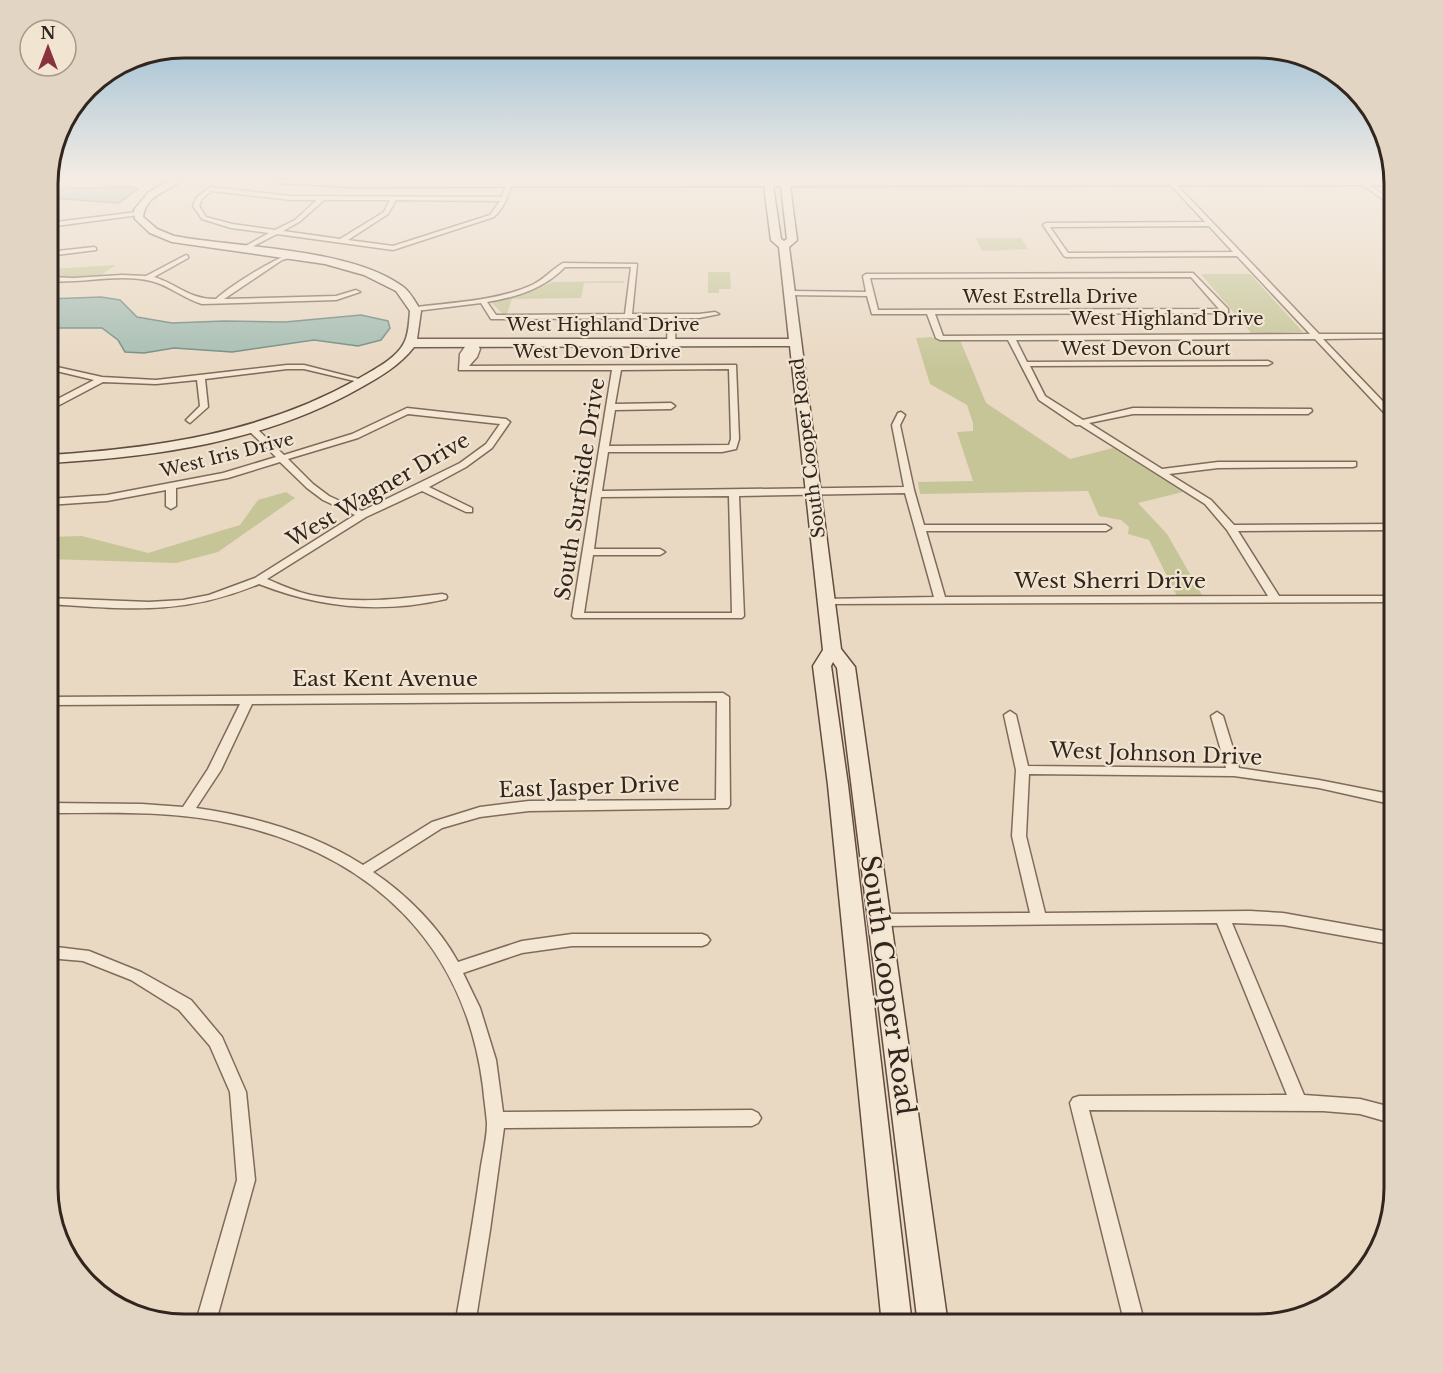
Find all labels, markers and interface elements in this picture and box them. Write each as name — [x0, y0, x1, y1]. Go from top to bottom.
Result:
north arrow — [18, 18, 78, 78]
text: N — [40, 23, 56, 43]
street label: West Estrella Drive — [961, 286, 1138, 308]
street label: West Highland Drive — [1069, 308, 1264, 330]
street label: West Highland Drive — [505, 314, 700, 336]
street label: West Devon Court — [1060, 338, 1231, 360]
street label: West Devon Drive — [512, 341, 681, 363]
street label: South Cooper Road — [786, 357, 830, 539]
street label: South Surfside Drive — [550, 376, 610, 602]
street label: West Wagner Drive — [281, 427, 474, 553]
street label: West Iris Drive — [157, 428, 296, 483]
street label: West Sherri Drive — [1013, 568, 1206, 594]
street label: East Kent Avenue — [292, 666, 478, 692]
street label: West Johnson Drive — [1048, 737, 1263, 771]
street label: East Jasper Drive — [498, 771, 680, 803]
street label: South Cooper Road — [854, 853, 922, 1117]

